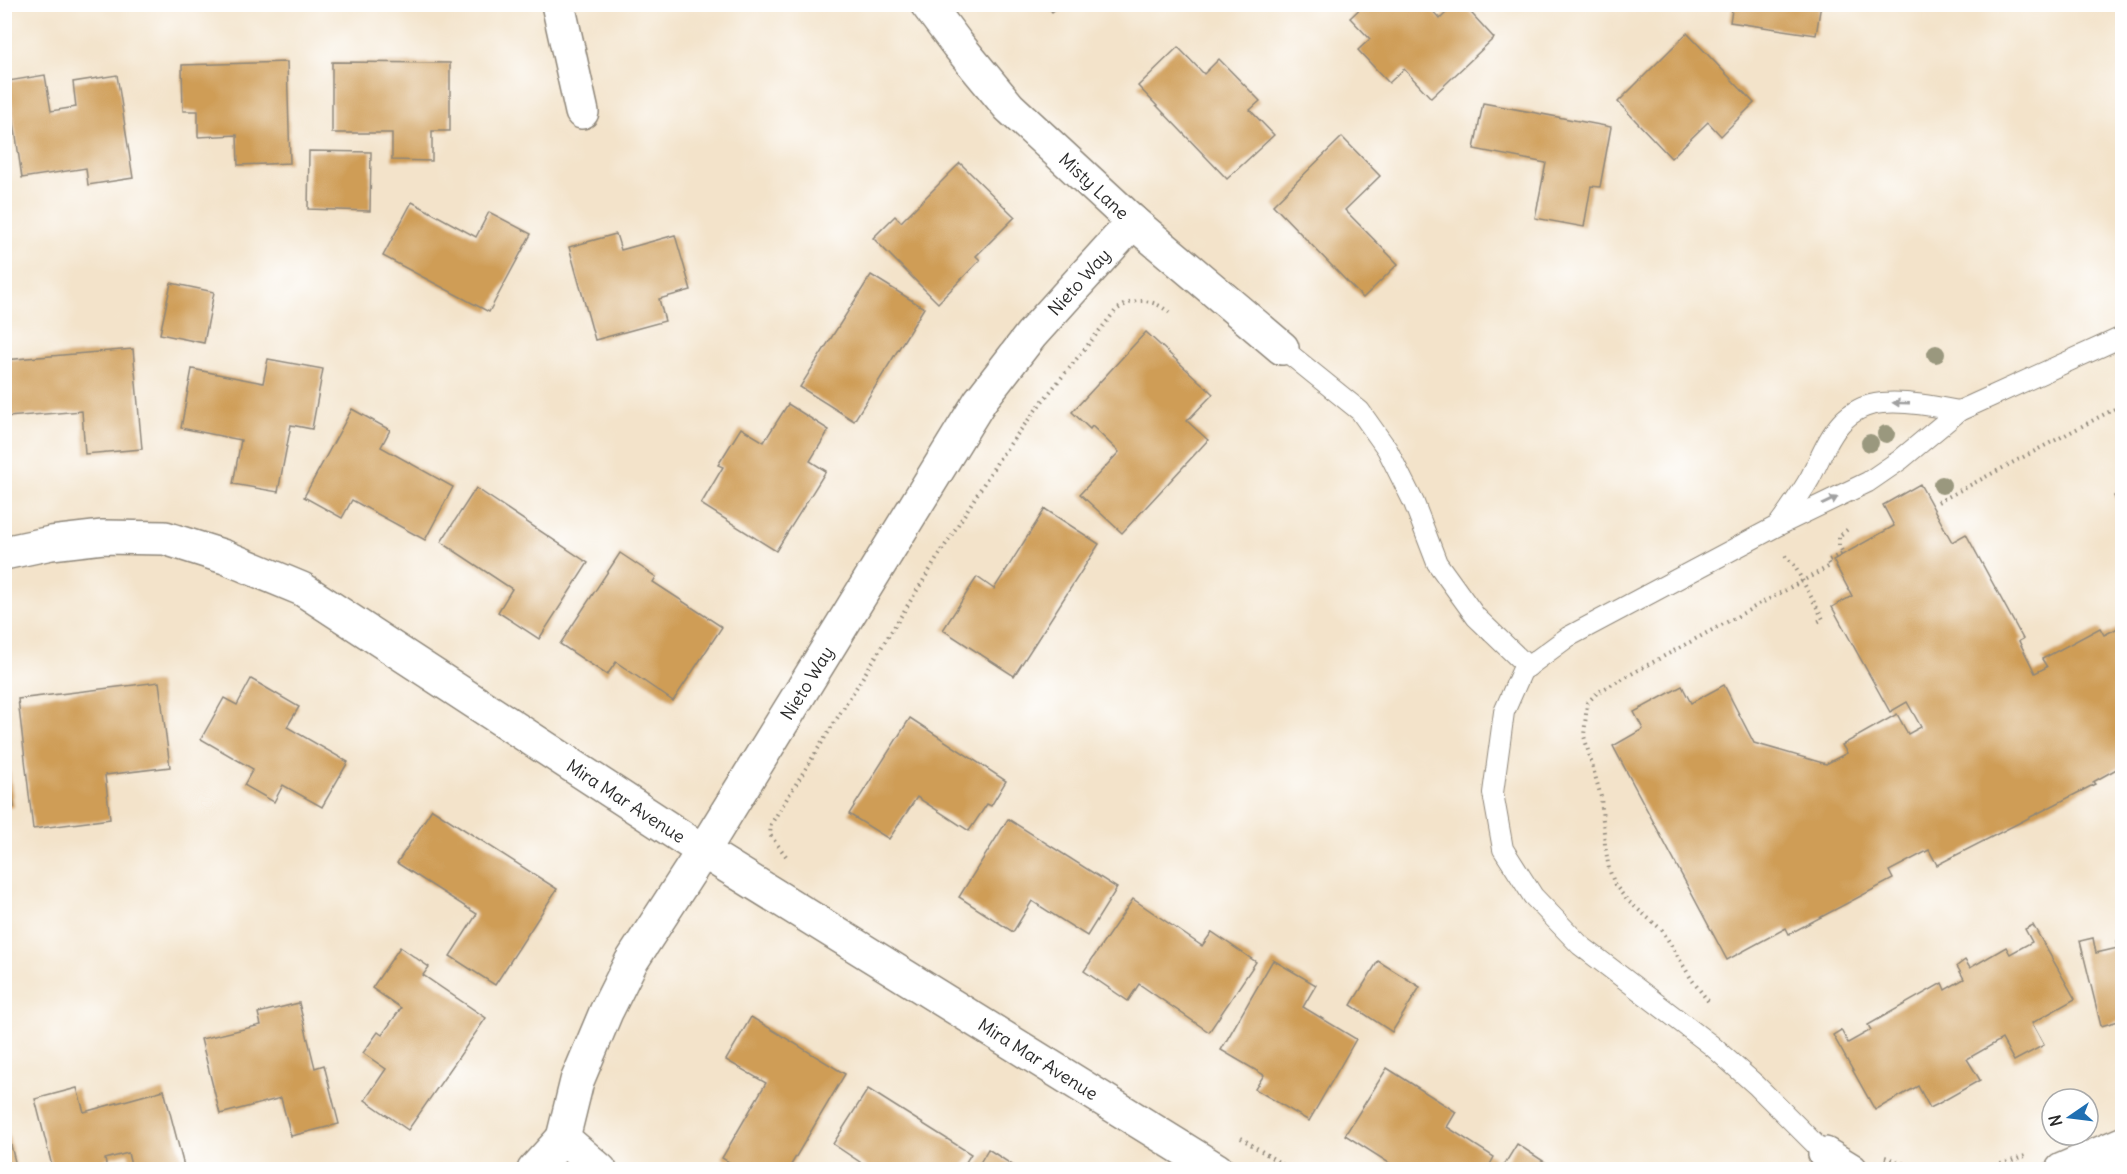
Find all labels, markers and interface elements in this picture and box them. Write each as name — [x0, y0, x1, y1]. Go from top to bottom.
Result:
street label: Misty Lane — [1054, 148, 1134, 224]
street label: Nieto Way — [1043, 244, 1115, 320]
one-way arrow — [1891, 398, 1910, 408]
one-way arrow — [1821, 497, 1839, 507]
street label: Nieto Way — [775, 642, 839, 724]
street label: Mira Mar Avenue — [562, 754, 690, 848]
street label: Mira Mar Avenue — [974, 1013, 1102, 1105]
north arrow — [2040, 1087, 2100, 1147]
text: N — [2044, 1113, 2066, 1128]

